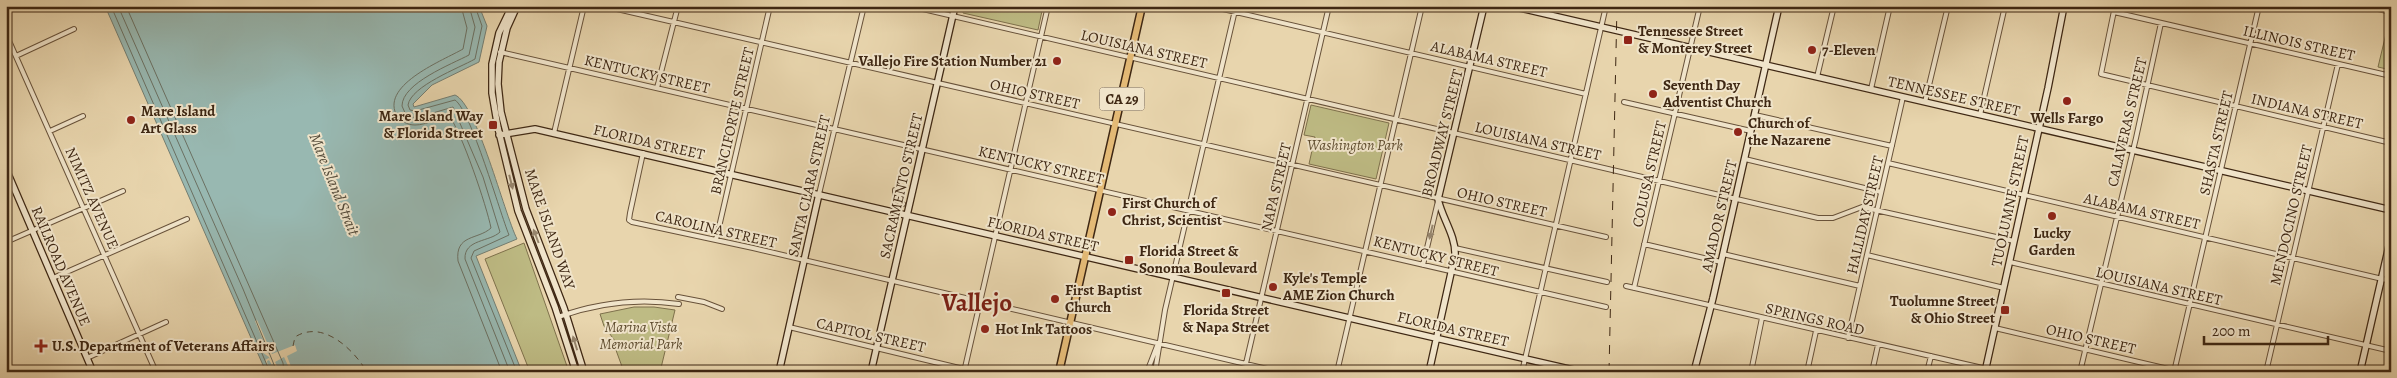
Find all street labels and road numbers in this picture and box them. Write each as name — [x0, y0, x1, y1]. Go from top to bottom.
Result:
street label: ILLINOIS STREET — [2241, 20, 2358, 66]
street label: LOUISIANA STREET — [1079, 25, 1210, 73]
street label: ALABAMA STREET — [1428, 36, 1550, 82]
street label: BRANCIFORTE STREET — [705, 44, 759, 197]
street label: KENTUCKY STREET — [582, 50, 713, 98]
street label: CALAVERAS STREET — [2102, 54, 2152, 189]
street label: BROADWAY STREET — [1416, 66, 1468, 199]
street label: TENNESSEE STREET — [1886, 71, 2023, 121]
street label: OHIO STREET — [988, 74, 1083, 114]
road number: CA 29 — [1100, 88, 1144, 110]
street label: SHASTA STREET — [2194, 88, 2238, 197]
street label: INDIANA STREET — [2249, 88, 2366, 134]
street label: SACRAMENTO STREET — [875, 111, 928, 261]
street label: SANTA CLARA STREET — [783, 112, 835, 259]
street label: LOUISIANA STREET — [1473, 117, 1604, 165]
street label: COLUSA STREET — [1627, 118, 1671, 229]
street label: FLORIDA STREET — [591, 119, 707, 165]
street label: TUOLUMNE STREET — [1986, 133, 2034, 268]
street label: NAPA STREET — [1256, 140, 1296, 233]
street label: KENTUCKY STREET — [976, 141, 1107, 189]
street label: MENDOCINO STREET — [2265, 142, 2317, 287]
street label: NIMITZ AVENUE — [61, 144, 123, 252]
street label: HALLIDAY STREET — [1842, 153, 1889, 276]
street label: AMADOR STREET — [1696, 157, 1742, 275]
street label: MARE ISLAND WAY — [520, 166, 580, 293]
street label: OHIO STREET — [1455, 182, 1550, 222]
street label: ALABAMA STREET — [2081, 188, 2203, 234]
street label: RAILROAD AVENUE — [27, 203, 95, 329]
street label: CAROLINA STREET — [653, 205, 779, 253]
street label: FLORIDA STREET — [985, 211, 1101, 257]
street label: KENTUCKY STREET — [1371, 231, 1501, 281]
street label: LOUISIANA STREET — [2094, 262, 2225, 310]
street label: SPRINGS ROAD — [1764, 298, 1866, 340]
street label: FLORIDA STREET — [1395, 306, 1511, 352]
street label: CAPITOL STREET — [814, 313, 928, 357]
street label: OHIO STREET — [2044, 319, 2139, 359]

